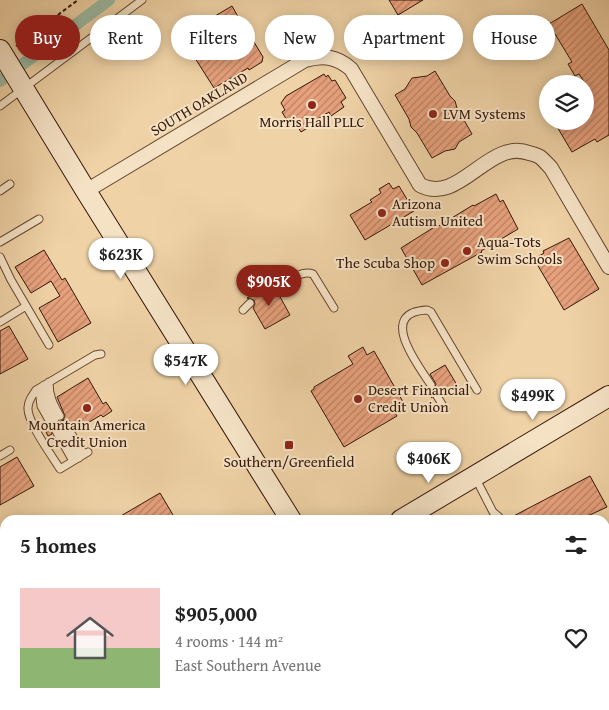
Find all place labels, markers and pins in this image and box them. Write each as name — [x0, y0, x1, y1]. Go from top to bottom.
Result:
marker: Morris Hall PLLC — [306, 99, 318, 111]
place label: LVM Systems — [443, 103, 526, 124]
marker: LVM Systems — [427, 108, 439, 120]
place label: Morris Hall PLLC — [259, 111, 365, 132]
place label: Arizona Autism United — [392, 193, 483, 231]
marker: Arizona Autism United — [376, 207, 388, 219]
place label: Aqua-Tots Swim Schools — [477, 231, 562, 269]
pin: $623K — [86, 238, 156, 280]
marker: Aqua-Tots Swim Schools — [461, 245, 473, 257]
place label: The Scuba Shop — [336, 252, 435, 273]
marker: The Scuba Shop — [439, 257, 451, 269]
pin: $905K — [234, 264, 304, 307]
pin: $547K — [151, 344, 221, 386]
pin: $499K — [498, 378, 568, 421]
place label: Desert Financial Credit Union — [368, 379, 470, 417]
marker: Desert Financial Credit Union — [352, 393, 364, 405]
marker: Mountain America Credit Union — [81, 402, 93, 414]
place label: Mountain America Credit Union — [28, 414, 146, 452]
marker: Southern/Greenfield — [283, 439, 295, 451]
pin: $406K — [394, 442, 464, 484]
place label: Southern/Greenfield — [223, 451, 355, 472]

